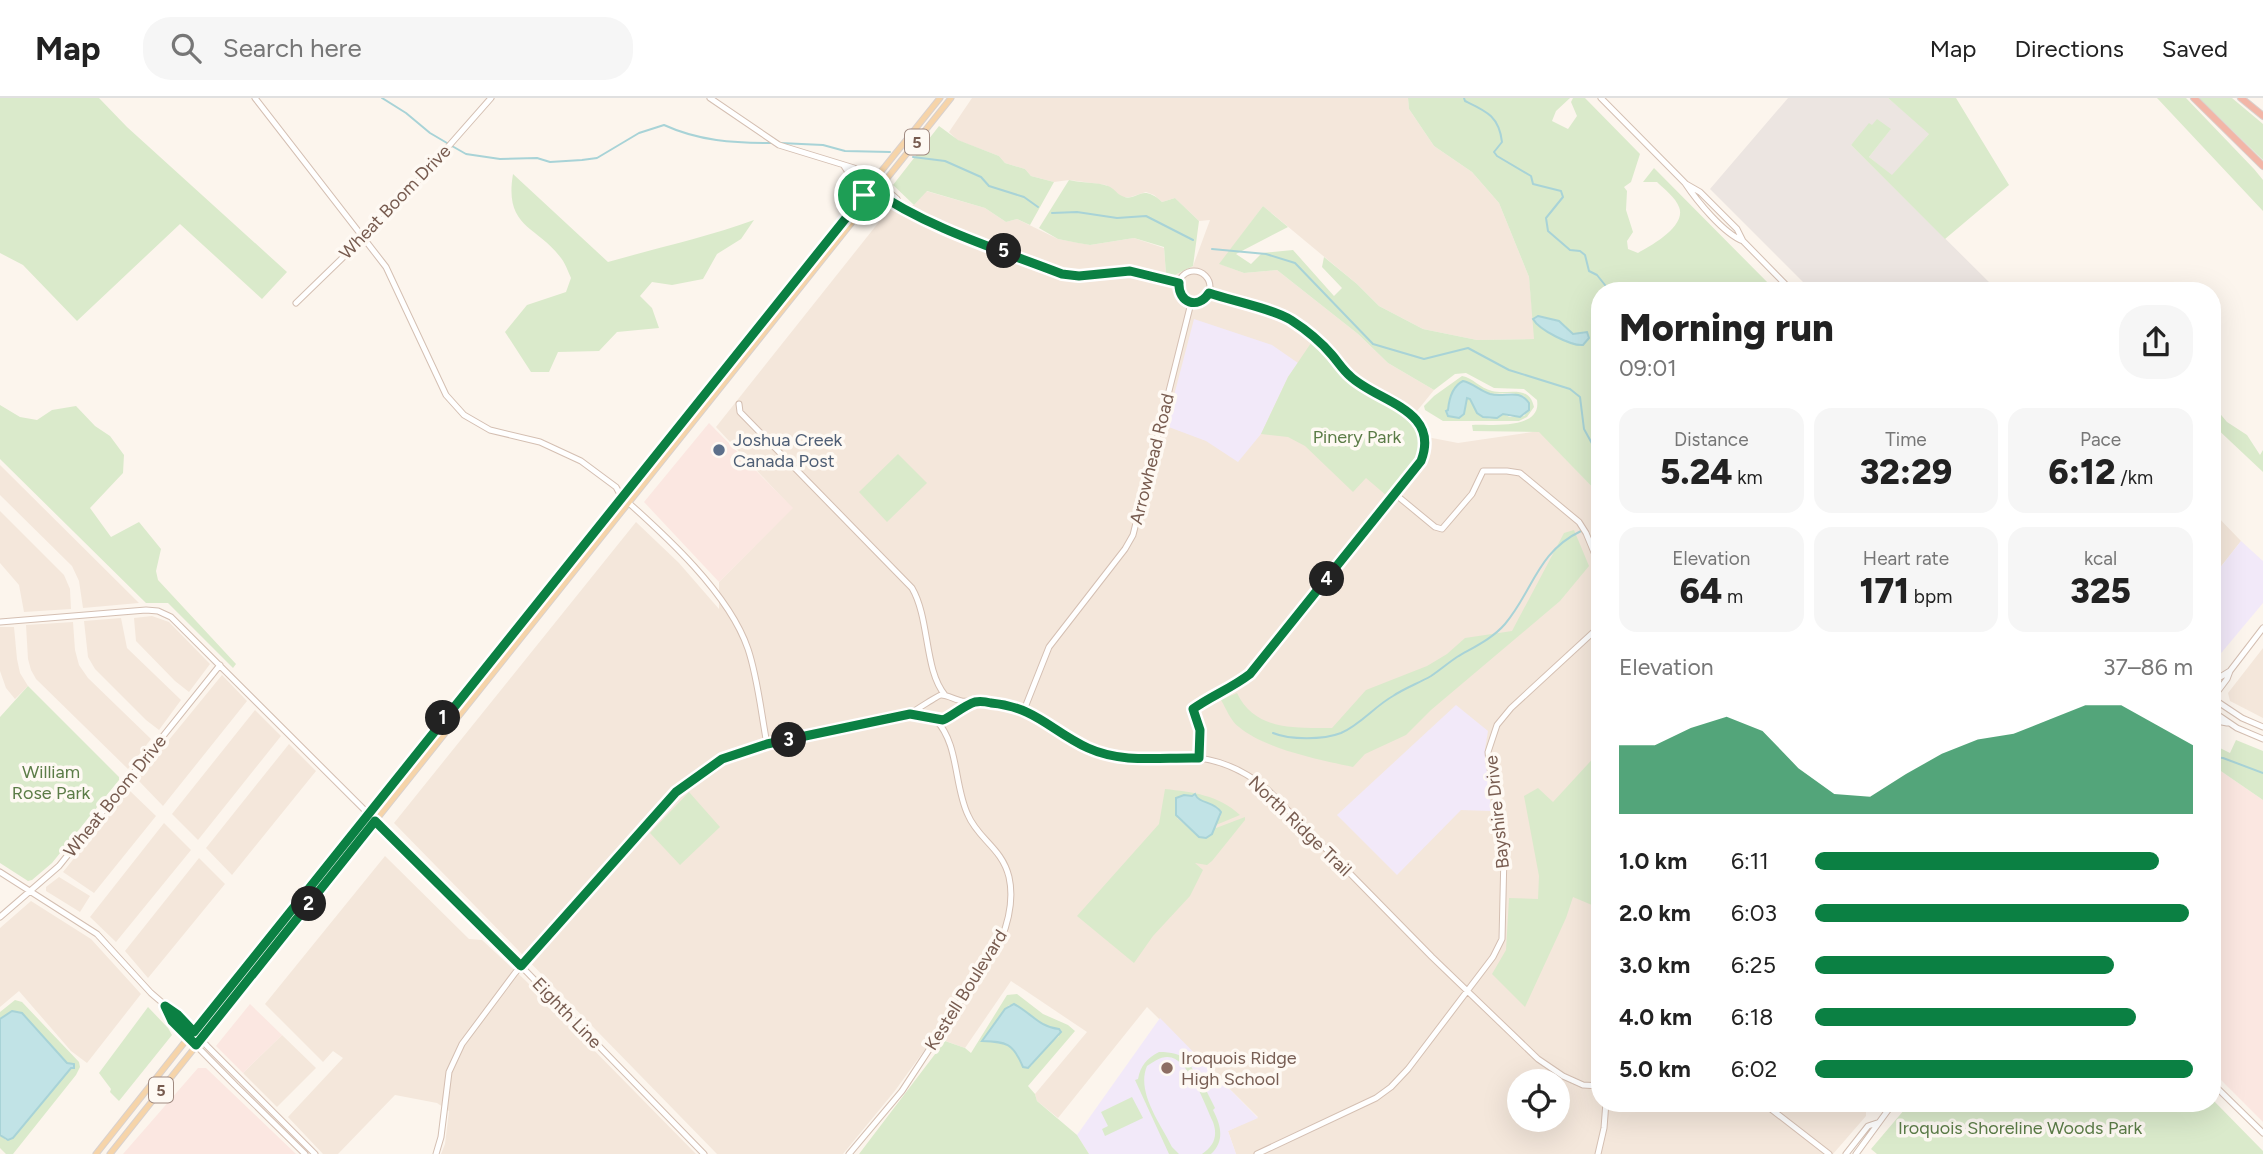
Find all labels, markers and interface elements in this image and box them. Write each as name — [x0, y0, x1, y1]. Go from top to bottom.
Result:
search box — [143, 17, 633, 80]
text: Map — [35, 29, 101, 68]
icon: search — [167, 29, 205, 67]
text: Search here — [223, 32, 362, 64]
text: Map — [1930, 34, 1976, 63]
text: Directions — [2014, 34, 2124, 63]
text: Saved — [2162, 34, 2228, 63]
road number: 5 — [905, 130, 929, 154]
street label: Wheat Boom Drive — [335, 140, 455, 264]
pin — [834, 165, 894, 225]
icon: arrive — [845, 176, 883, 214]
pin: 5 — [986, 234, 1021, 268]
text: 5 — [998, 239, 1009, 262]
text: Morning run — [1619, 305, 1834, 351]
button: share — [2119, 305, 2193, 379]
text: 09:01 — [1619, 354, 1677, 382]
street label: Arrowhead Road — [1125, 391, 1179, 527]
park label: Pinery Park — [1313, 426, 1402, 448]
text: Distance — [1674, 428, 1749, 451]
text: Time — [1885, 428, 1927, 451]
text: Pace — [2080, 428, 2121, 451]
place label: Joshua Creek Canada Post — [733, 429, 843, 472]
marker: Joshua Creek Canada Post — [711, 442, 727, 458]
text: 5.24 — [1660, 451, 1733, 493]
text: 32:29 — [1860, 451, 1952, 493]
text: 6:12 — [2048, 451, 2116, 493]
text: km — [1733, 466, 1763, 489]
text: /km — [2116, 466, 2153, 489]
text: Elevation — [1672, 547, 1750, 570]
text: Heart rate — [1863, 547, 1949, 570]
text: kcal — [2084, 547, 2117, 570]
pin: 4 — [1310, 561, 1344, 596]
text: 4 — [1320, 567, 1333, 590]
text: 64 — [1679, 570, 1722, 612]
text: 171 — [1860, 570, 1909, 612]
text: 325 — [2070, 570, 2131, 612]
text: m — [1722, 585, 1743, 608]
text: bpm — [1909, 585, 1952, 608]
text: Elevation — [1619, 653, 1714, 681]
text: 37–86 m — [2103, 653, 2193, 681]
pin: 1 — [426, 700, 460, 736]
text: 1 — [438, 706, 447, 729]
pin: 3 — [772, 722, 806, 758]
text: 3 — [783, 728, 794, 751]
street label: Wheat Boom Drive — [59, 730, 171, 862]
street label: Bayshire Drive — [1480, 754, 1514, 870]
park label: William Rose Park — [12, 761, 91, 804]
street label: North Ridge Trail — [1244, 771, 1356, 881]
text: 1.0 km — [1619, 847, 1687, 875]
text: 6:11 — [1731, 847, 1769, 875]
pin: 2 — [292, 886, 326, 922]
text: 2 — [303, 892, 314, 915]
text: 2.0 km — [1619, 899, 1691, 927]
text: 6:03 — [1731, 899, 1777, 927]
street label: Kestell Boulevard — [920, 926, 1012, 1054]
text: 3.0 km — [1619, 951, 1690, 979]
text: 6:25 — [1731, 951, 1776, 979]
street label: Eighth Line — [528, 973, 606, 1053]
text: 4.0 km — [1619, 1003, 1692, 1031]
text: 6:18 — [1731, 1003, 1773, 1031]
place label: Iroquois Ridge High School — [1181, 1047, 1297, 1090]
text: 5.0 km — [1619, 1055, 1691, 1083]
text: 6:02 — [1731, 1055, 1777, 1083]
marker: Iroquois Ridge High School — [1159, 1060, 1175, 1076]
map controls — [1507, 1069, 1570, 1132]
button: locate — [1507, 1069, 1570, 1132]
road number: 5 — [149, 1078, 173, 1102]
park label: Iroquois Shoreline Woods Park — [1898, 1117, 2142, 1139]

